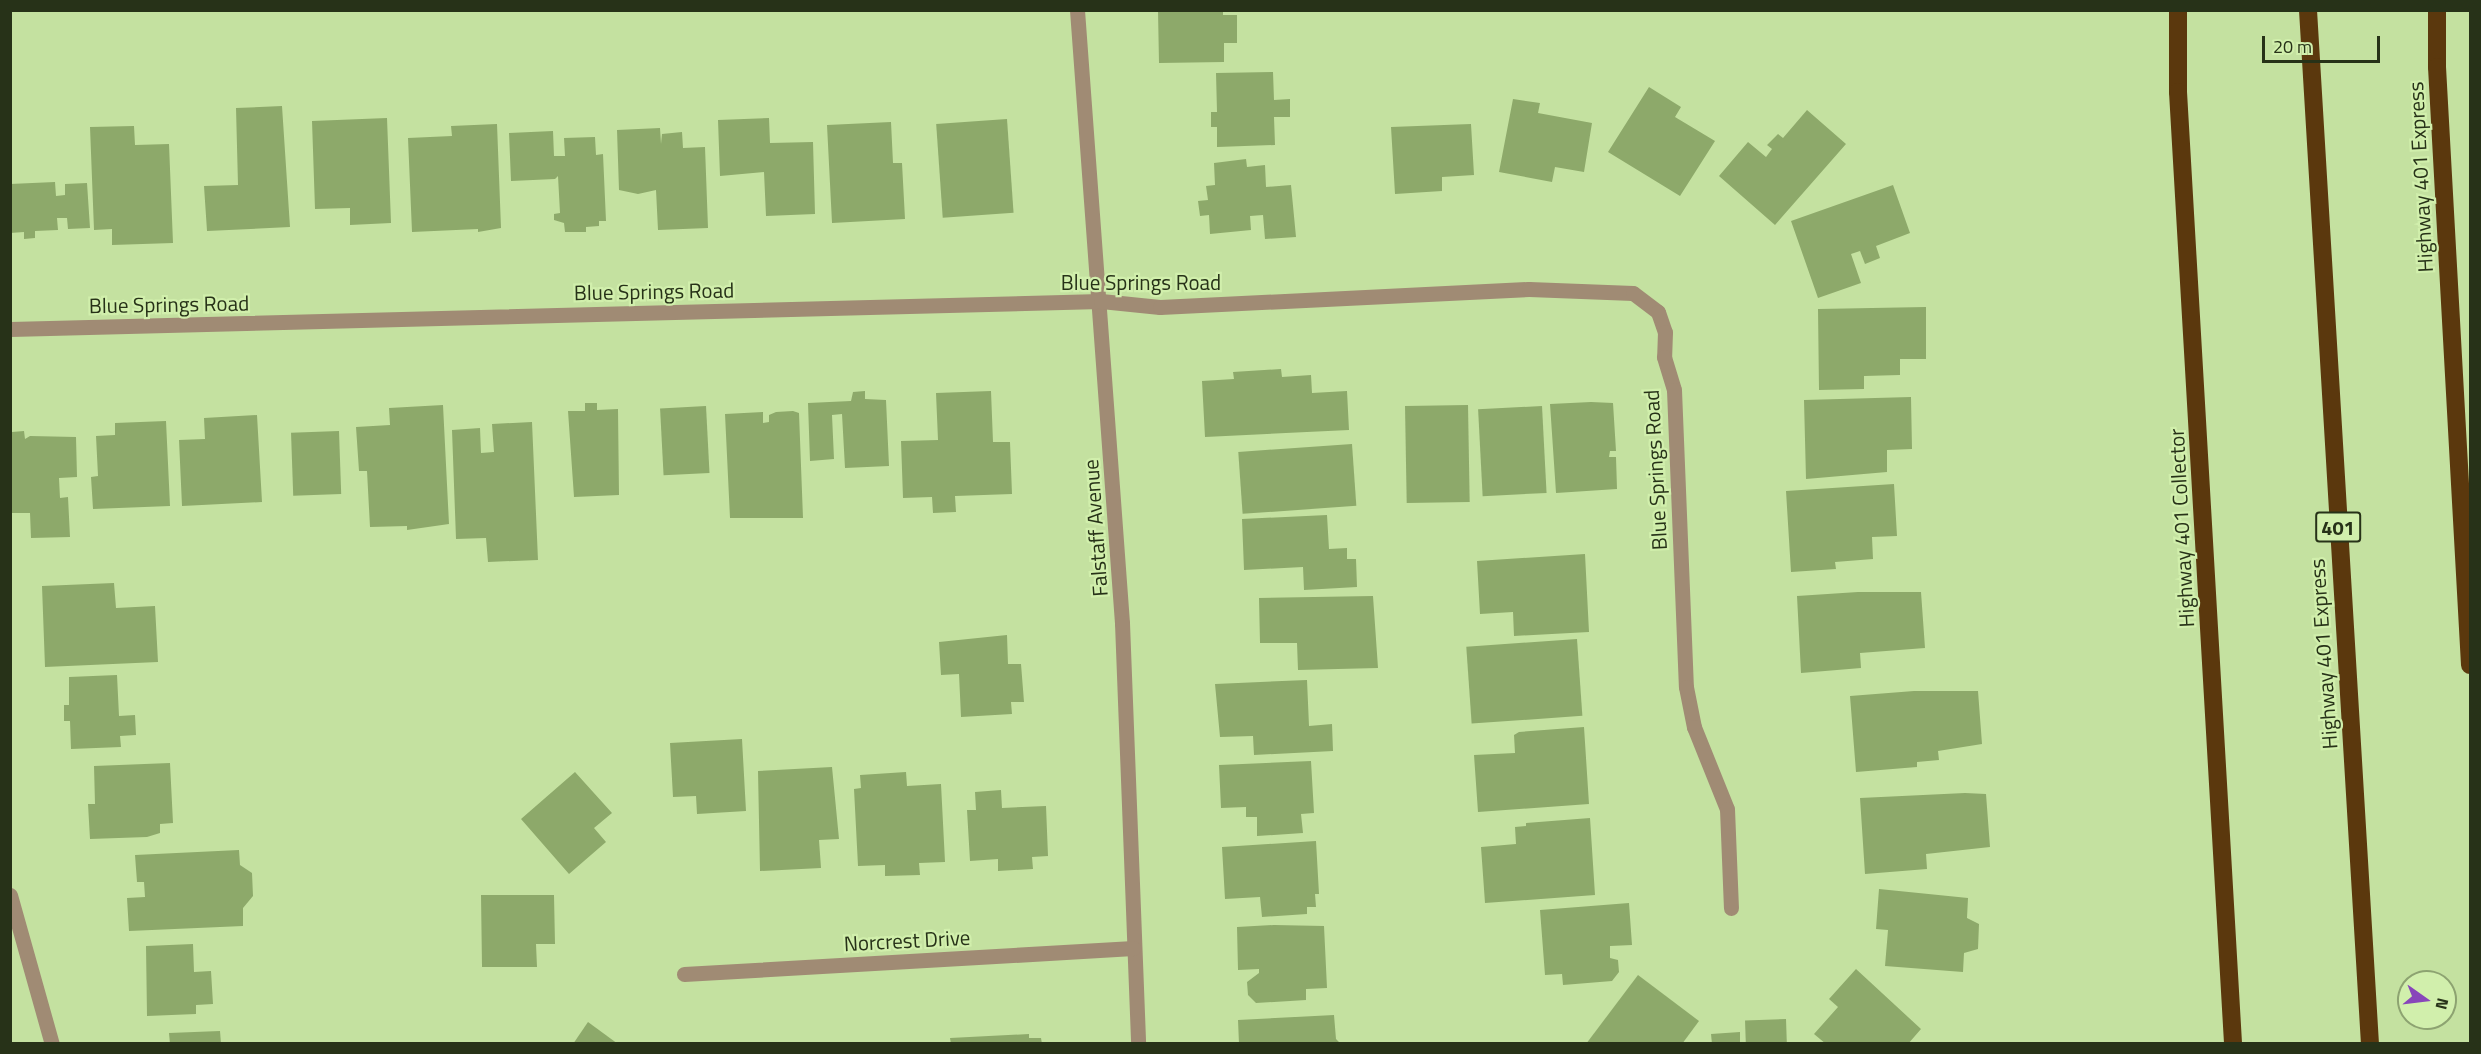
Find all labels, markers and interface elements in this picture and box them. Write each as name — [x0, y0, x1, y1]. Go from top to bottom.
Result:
scale bar — [2265, 24, 2384, 62]
text: 20 m — [2273, 33, 2312, 60]
street label: Highway 401 Express — [2402, 81, 2438, 273]
street label: Blue Springs Road — [1061, 269, 1221, 295]
street label: Blue Springs Road — [574, 277, 734, 305]
street label: Blue Springs Road — [89, 290, 249, 318]
street label: Blue Springs Road — [1638, 389, 1672, 551]
street label: Highway 401 Collector — [2163, 428, 2199, 628]
street label: Falstaff Avenue — [1078, 458, 1112, 598]
road number: 401 — [2314, 510, 2362, 544]
street label: Highway 401 Express — [2304, 558, 2342, 750]
street label: Norcrest Drive — [843, 924, 971, 956]
north arrow — [2397, 970, 2457, 1030]
text: N — [2430, 996, 2456, 1012]

